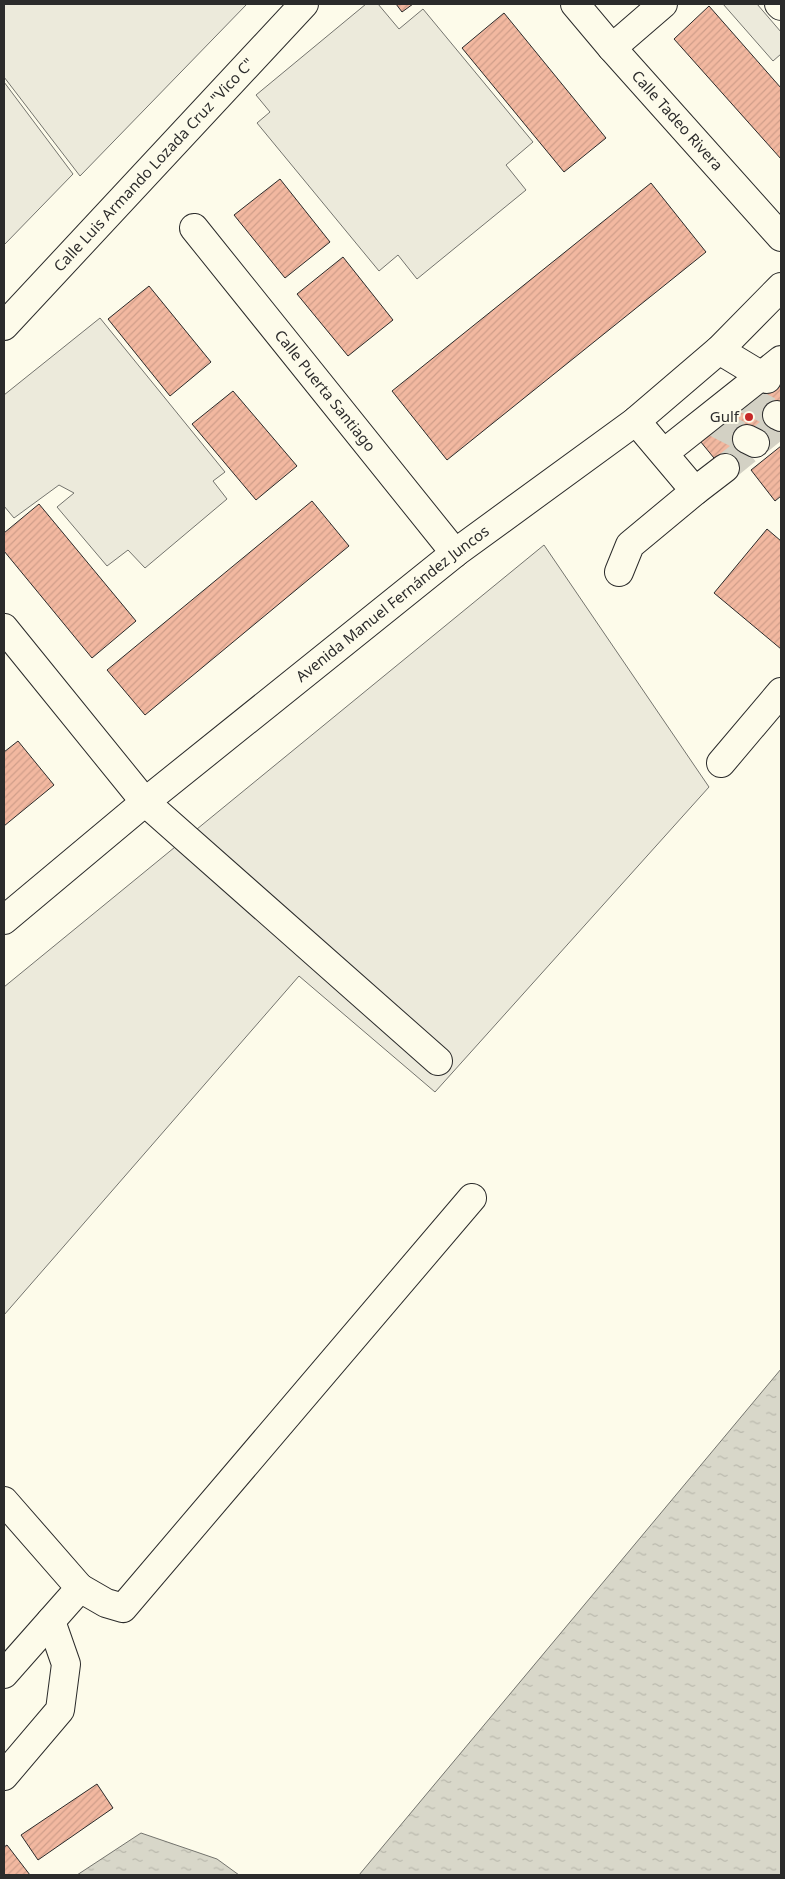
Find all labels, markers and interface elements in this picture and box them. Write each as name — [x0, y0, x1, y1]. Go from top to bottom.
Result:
street label: Calle Luis Armando Lozada Cruz "Vico C" — [49, 53, 258, 275]
street label: Calle Tadeo Rivera — [628, 66, 728, 174]
street label: Calle Puerta Santiago — [271, 325, 381, 455]
place label: Gulf — [710, 406, 740, 426]
marker: Gulf — [743, 411, 755, 423]
street label: Avenida Manuel Fernández Juncos — [291, 520, 493, 686]

